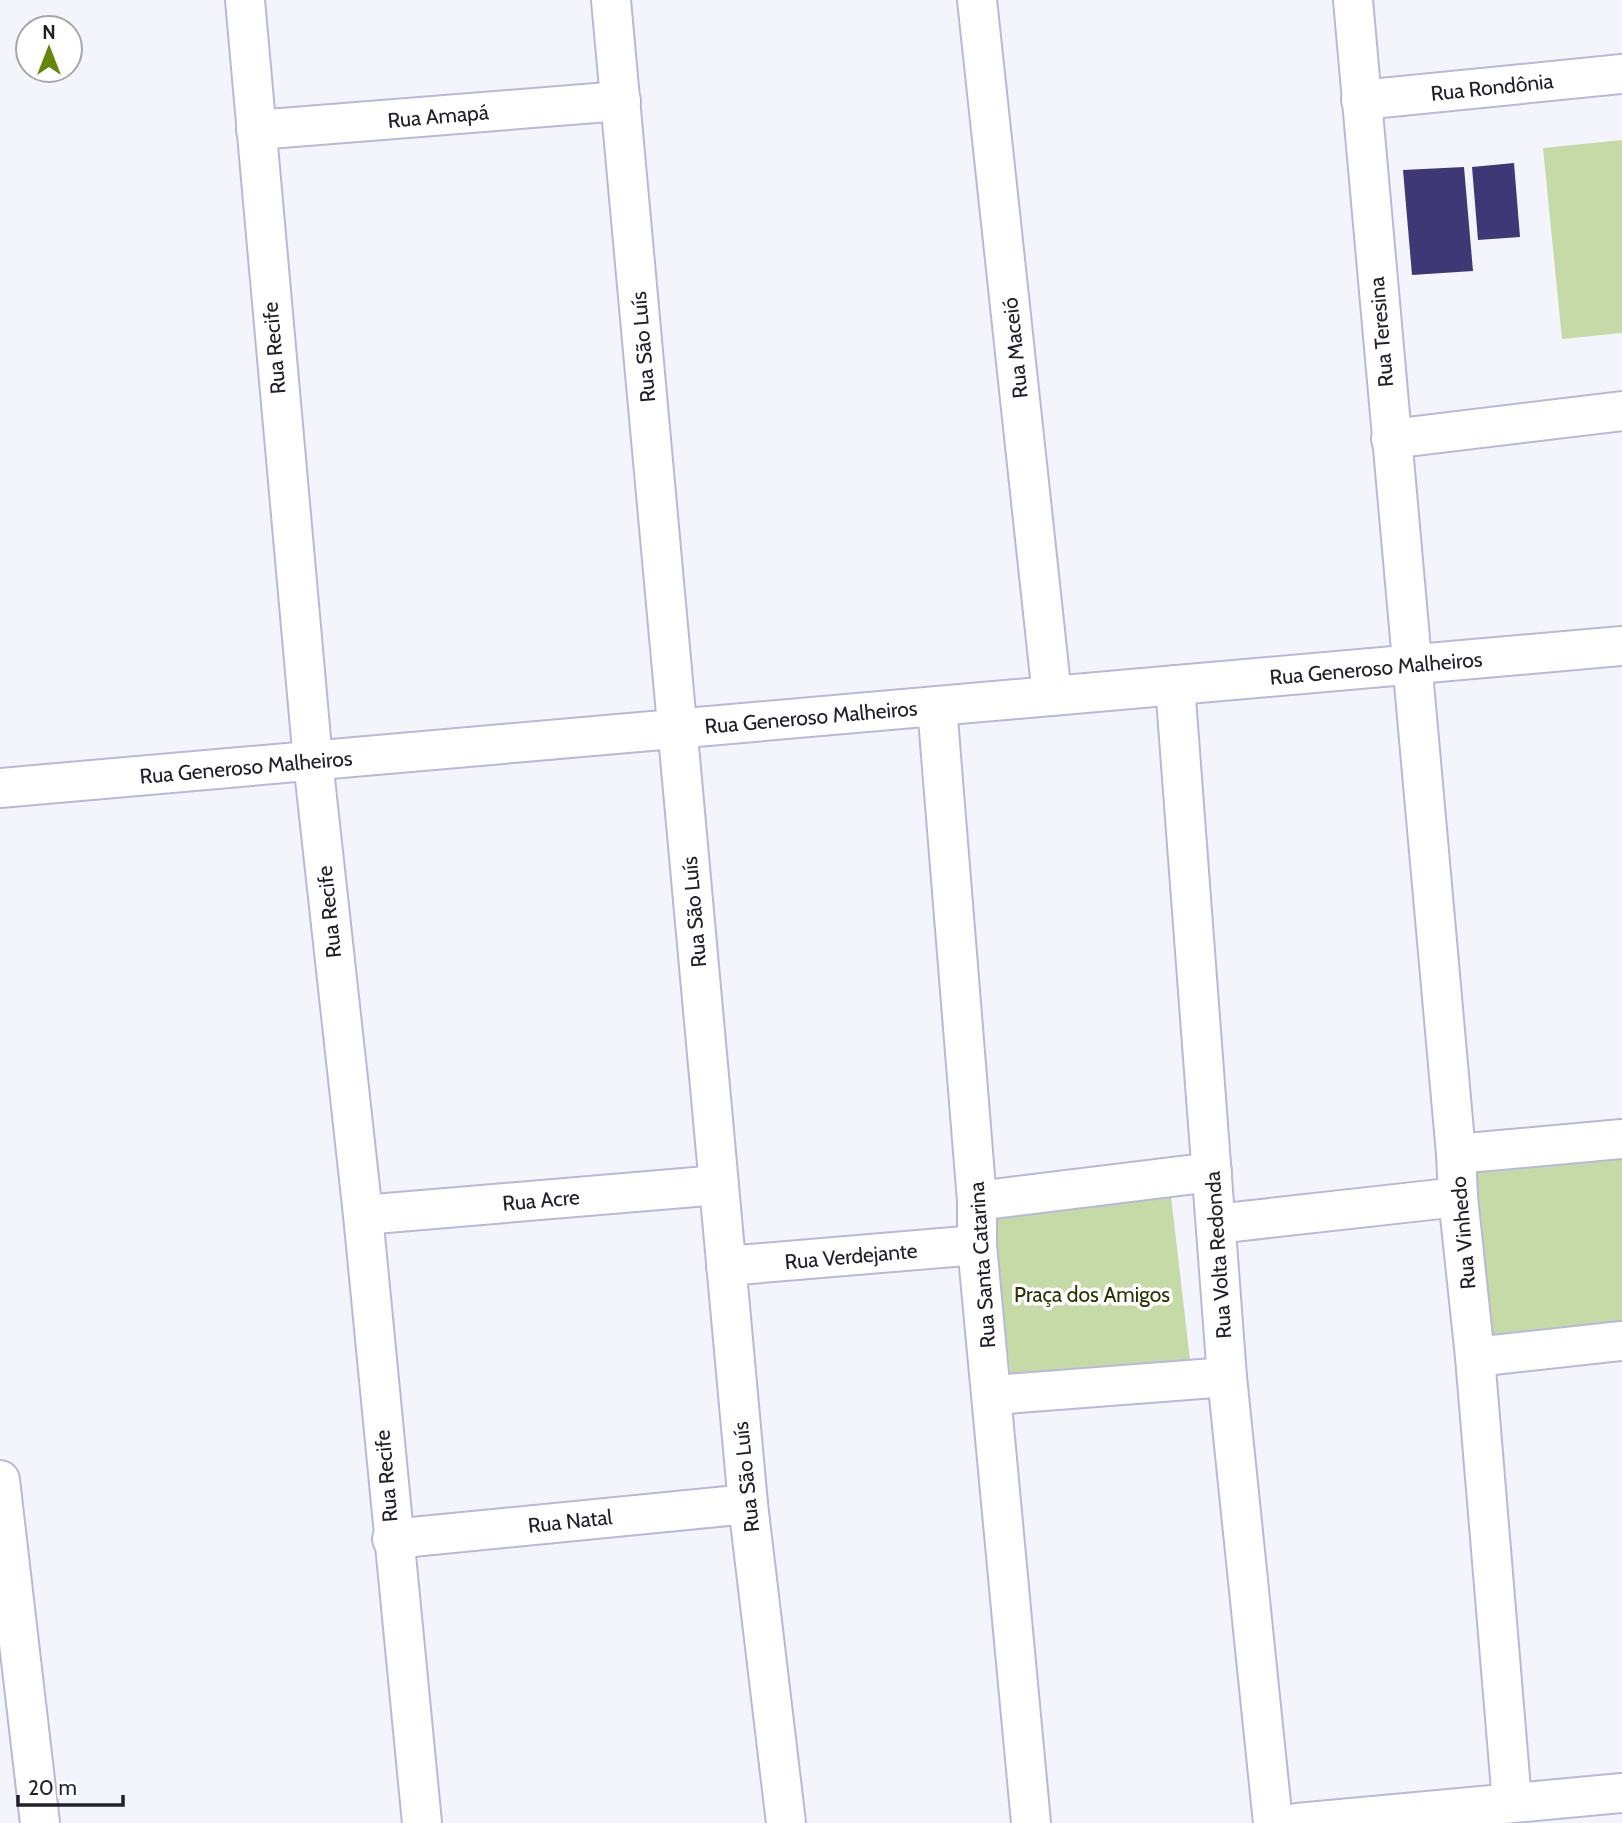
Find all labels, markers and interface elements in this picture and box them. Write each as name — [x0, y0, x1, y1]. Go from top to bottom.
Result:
north arrow — [14, 14, 84, 84]
text: N — [42, 21, 56, 44]
street label: Rua Rondônia — [1429, 68, 1555, 106]
street label: Rua Amapá — [386, 99, 490, 133]
street label: Rua Teresina — [1364, 276, 1398, 388]
street label: Rua São Luís — [626, 290, 660, 404]
street label: Rua Maceió — [997, 296, 1033, 400]
street label: Rua Recife — [257, 300, 290, 395]
street label: Rua Generoso Malheiros — [1269, 646, 1484, 690]
street label: Rua Generoso Malheiros — [704, 695, 919, 739]
street label: Rua Generoso Malheiros — [139, 745, 354, 789]
street label: Rua São Luís — [677, 855, 711, 969]
street label: Rua Recife — [312, 864, 346, 959]
street label: Rua Volta Redonda — [1200, 1170, 1236, 1340]
street label: Rua Vinhedo — [1446, 1175, 1480, 1291]
street label: Rua Santa Catarina — [964, 1181, 1000, 1349]
street label: Rua Acre — [501, 1184, 581, 1216]
street label: Rua Verdejante — [784, 1238, 919, 1275]
park label: Praça dos Amigos — [1014, 1282, 1170, 1307]
street label: Rua São Luís — [728, 1420, 764, 1534]
street label: Rua Recife — [369, 1428, 402, 1523]
street label: Rua Natal — [527, 1504, 614, 1538]
scale bar — [18, 1764, 122, 1808]
text: 20 m — [28, 1775, 77, 1800]

